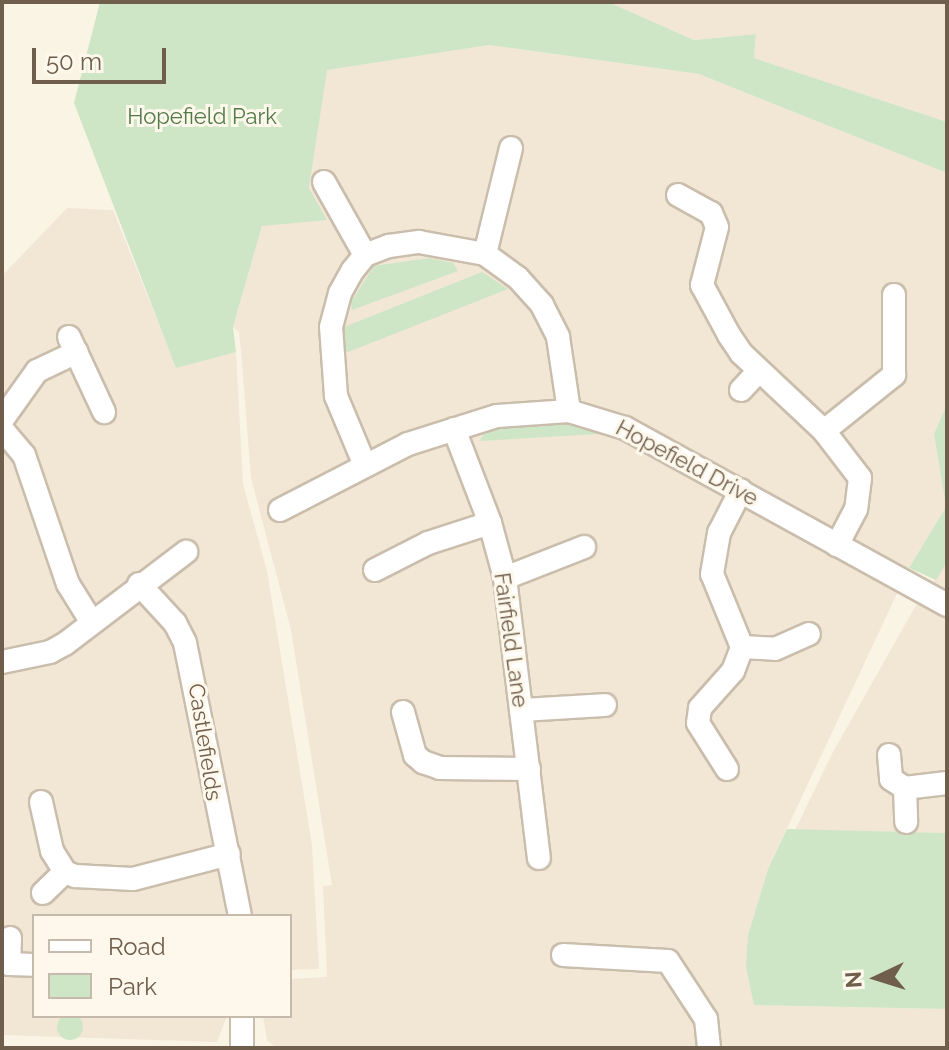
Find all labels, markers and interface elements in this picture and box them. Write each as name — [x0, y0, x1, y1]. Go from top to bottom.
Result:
scale bar — [36, 32, 170, 82]
text: 50 m — [46, 47, 102, 76]
park label: Hopefield Park — [127, 104, 277, 130]
street label: Hopefield Drive — [611, 414, 763, 512]
street label: Fairfield Lane — [488, 571, 534, 709]
street label: Castlefields — [183, 682, 227, 802]
legend — [32, 914, 292, 1018]
text: Road — [108, 932, 166, 961]
north arrow — [837, 938, 917, 1018]
text: N — [840, 970, 867, 989]
text: Park — [108, 972, 157, 1001]

